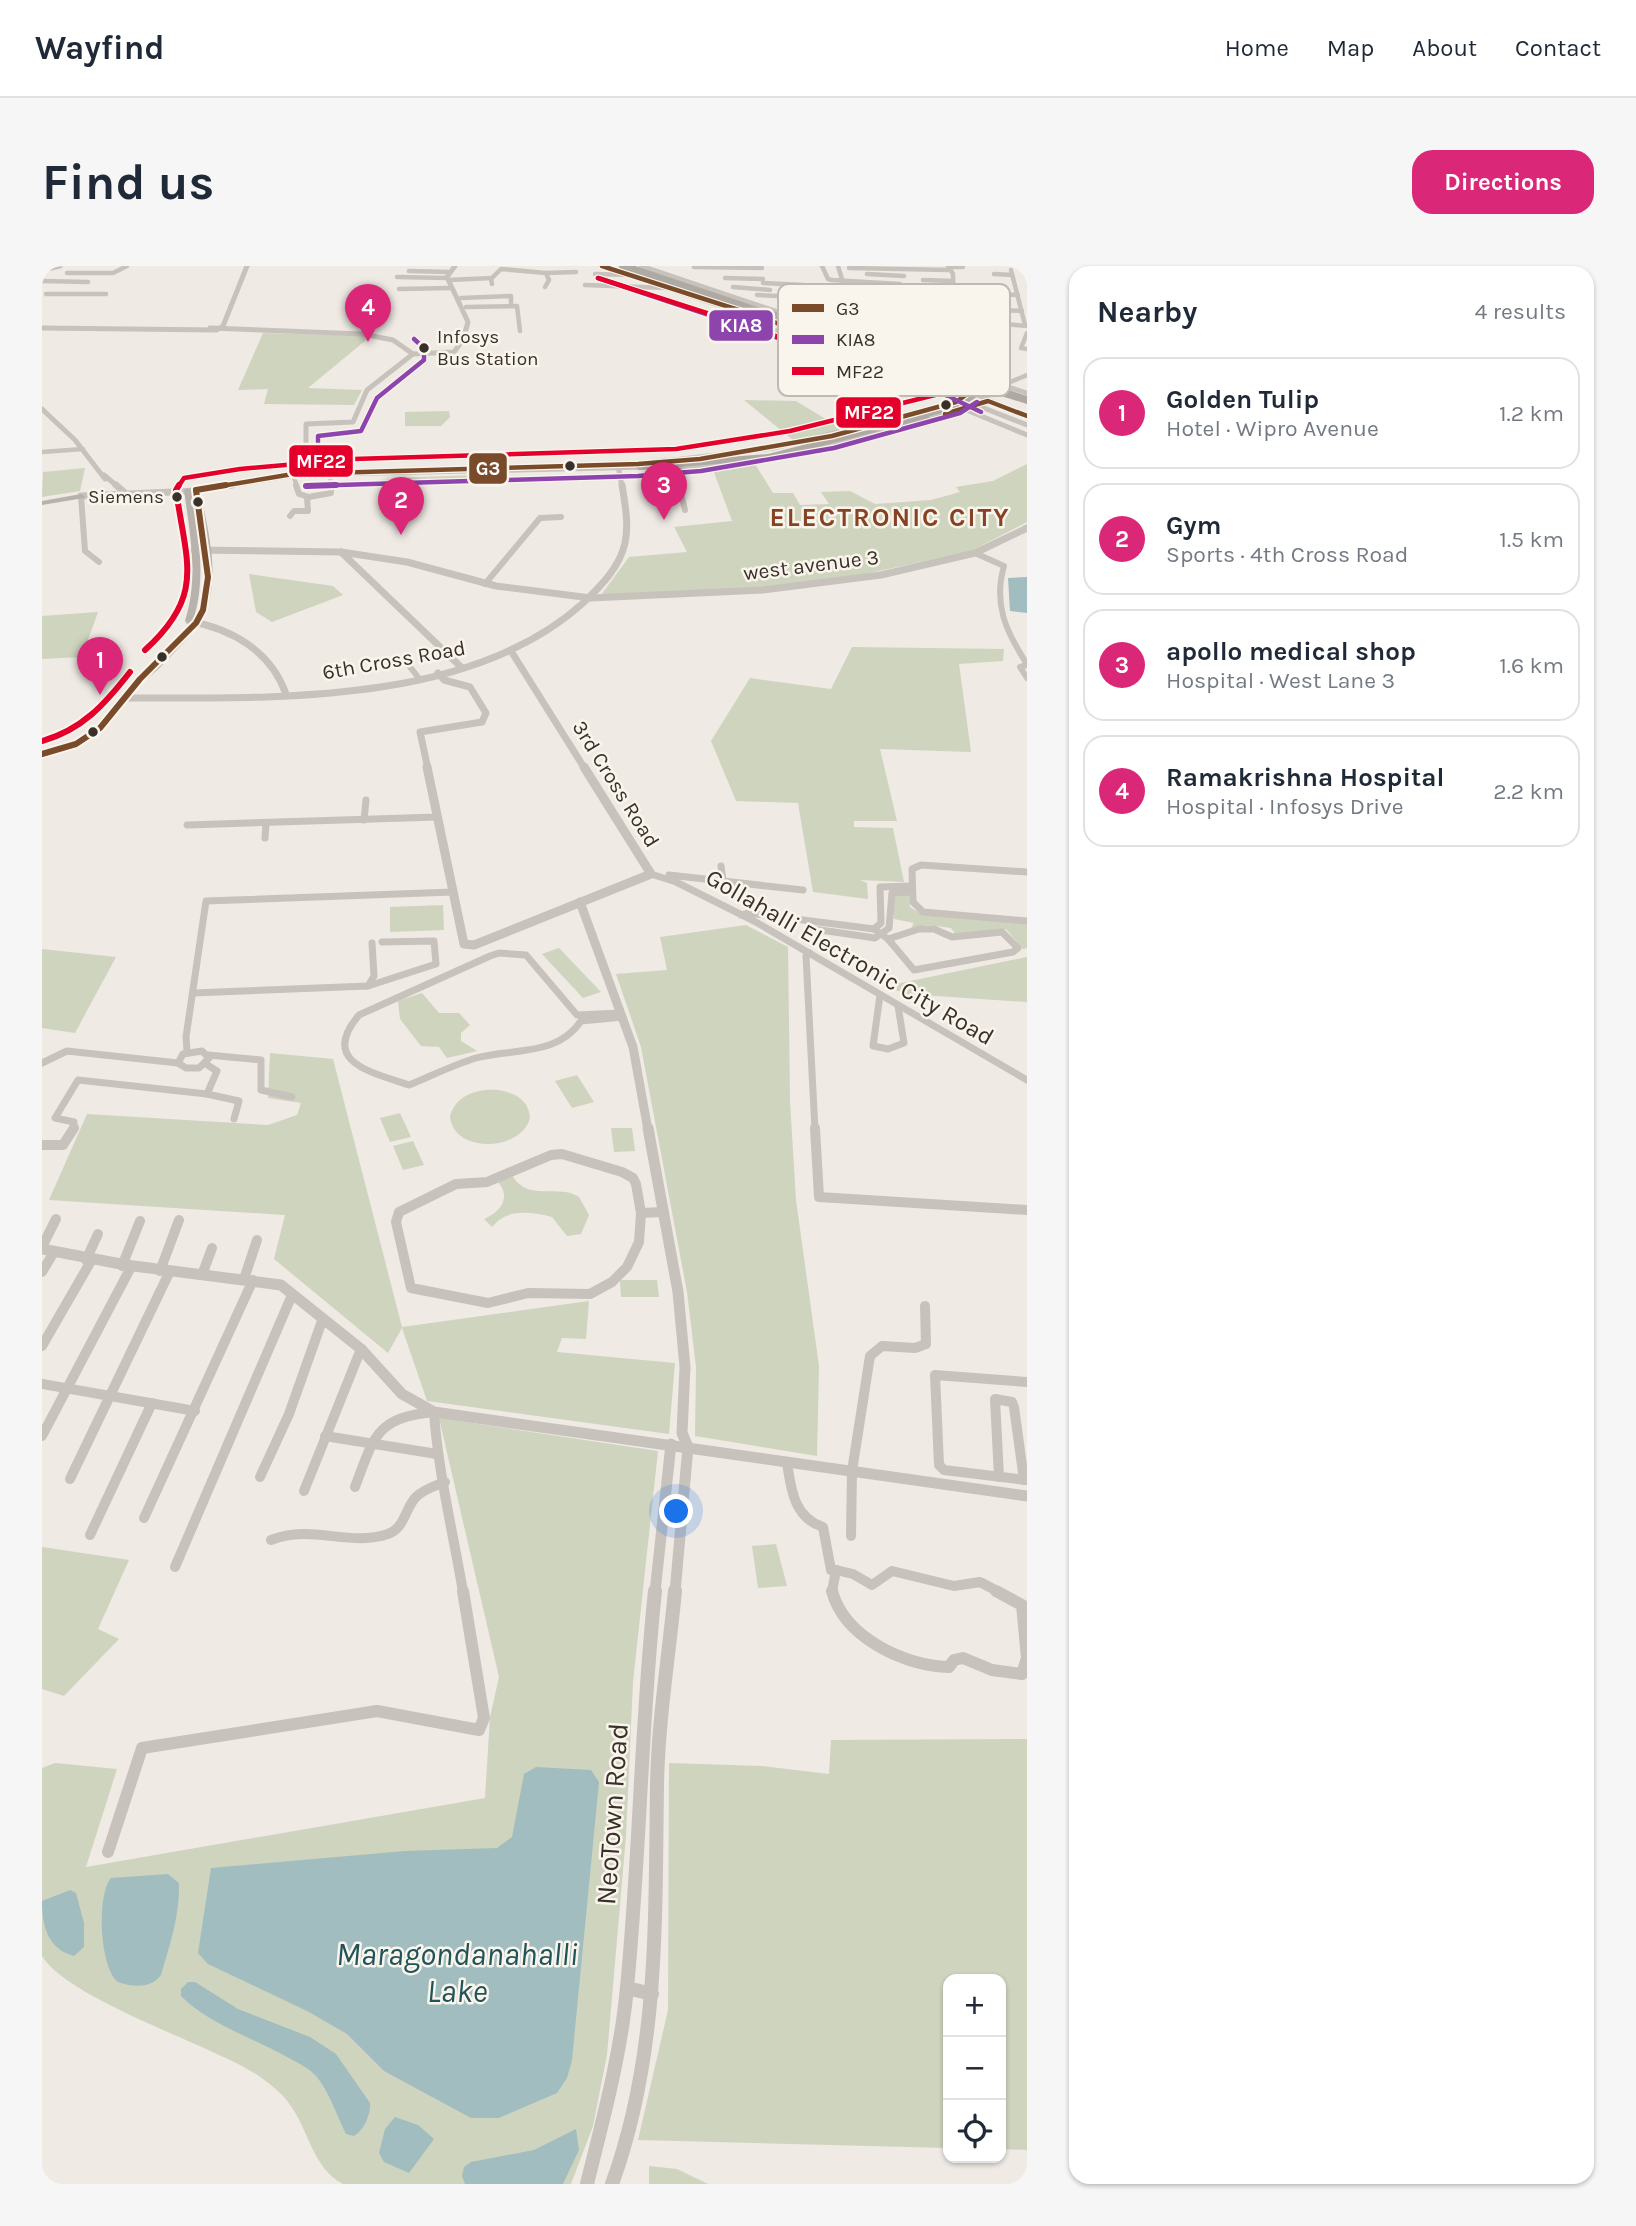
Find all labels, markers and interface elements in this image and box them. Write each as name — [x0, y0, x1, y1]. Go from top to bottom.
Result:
text: Wayfind — [35, 29, 165, 67]
text: Home — [1225, 34, 1289, 62]
text: Map — [1327, 34, 1374, 62]
text: About — [1412, 34, 1477, 62]
text: Contact — [1515, 34, 1601, 62]
button: Directions — [1412, 150, 1594, 214]
text: Find us — [42, 154, 214, 211]
pin: 4 — [345, 284, 391, 342]
legend — [778, 284, 1010, 396]
text: Nearby — [1097, 294, 1197, 330]
text: G3 — [836, 298, 859, 320]
text: 4 results — [1474, 298, 1566, 325]
line badge: KIA8 — [708, 309, 774, 342]
text: KIA8 — [720, 315, 762, 337]
place label: Infosys Bus Station — [437, 326, 539, 370]
text: KIA8 — [836, 329, 875, 351]
marker: Infosys Bus Station — [417, 341, 431, 355]
text: MF22 — [836, 361, 884, 383]
text: Golden Tulip — [1166, 384, 1319, 415]
line badge: MF22 — [835, 396, 902, 429]
unlabelled marker — [939, 398, 953, 412]
text: 1 — [1118, 400, 1126, 427]
text: 1.2 km — [1499, 400, 1564, 427]
text: MF22 — [844, 402, 894, 424]
text: Hotel · Wipro Avenue — [1166, 415, 1379, 442]
line badge: MF22 — [288, 444, 354, 478]
text: MF22 — [296, 451, 346, 473]
line badge: G3 — [468, 452, 508, 485]
text: G3 — [476, 458, 500, 480]
unlabelled marker — [563, 459, 577, 473]
pin: 3 — [641, 462, 687, 520]
pin: 2 — [378, 477, 424, 535]
place label: Siemens — [88, 486, 164, 508]
marker: Siemens — [170, 490, 184, 504]
unlabelled marker — [191, 495, 205, 509]
district label: ELECTRONIC CITY — [769, 502, 1011, 533]
text: Gym — [1166, 510, 1221, 541]
text: 2 — [1115, 526, 1129, 553]
text: 1.5 km — [1499, 526, 1564, 553]
text: Sports · 4th Cross Road — [1166, 541, 1408, 568]
street label: west avenue 3 — [742, 545, 880, 585]
street label: 6th Cross Road — [321, 636, 467, 684]
text: apollo medical shop — [1166, 636, 1416, 667]
pin: 1 — [77, 637, 123, 695]
unlabelled marker — [155, 650, 169, 664]
text: 3 — [1115, 652, 1129, 679]
text: 1.6 km — [1499, 652, 1564, 679]
text: Hospital · West Lane 3 — [1166, 667, 1395, 694]
street label: 3rd Cross Road — [567, 716, 665, 852]
unlabelled marker — [86, 725, 100, 739]
text: Ramakrishna Hospital — [1166, 762, 1444, 793]
text: 4 — [1115, 778, 1129, 805]
text: 2.2 km — [1493, 778, 1564, 805]
text: Hospital · Infosys Drive — [1166, 793, 1403, 820]
street label: Gollahalli Electronic City Road — [701, 863, 999, 1051]
your location — [659, 1494, 693, 1528]
street label: NeoTown Road — [589, 1722, 635, 1906]
water label: Maragondanahalli Lake — [336, 1936, 578, 2010]
map controls — [943, 1974, 1006, 2163]
button: + — [943, 1974, 1006, 2037]
button: − — [943, 2037, 1006, 2100]
button: locate — [943, 2100, 1006, 2163]

